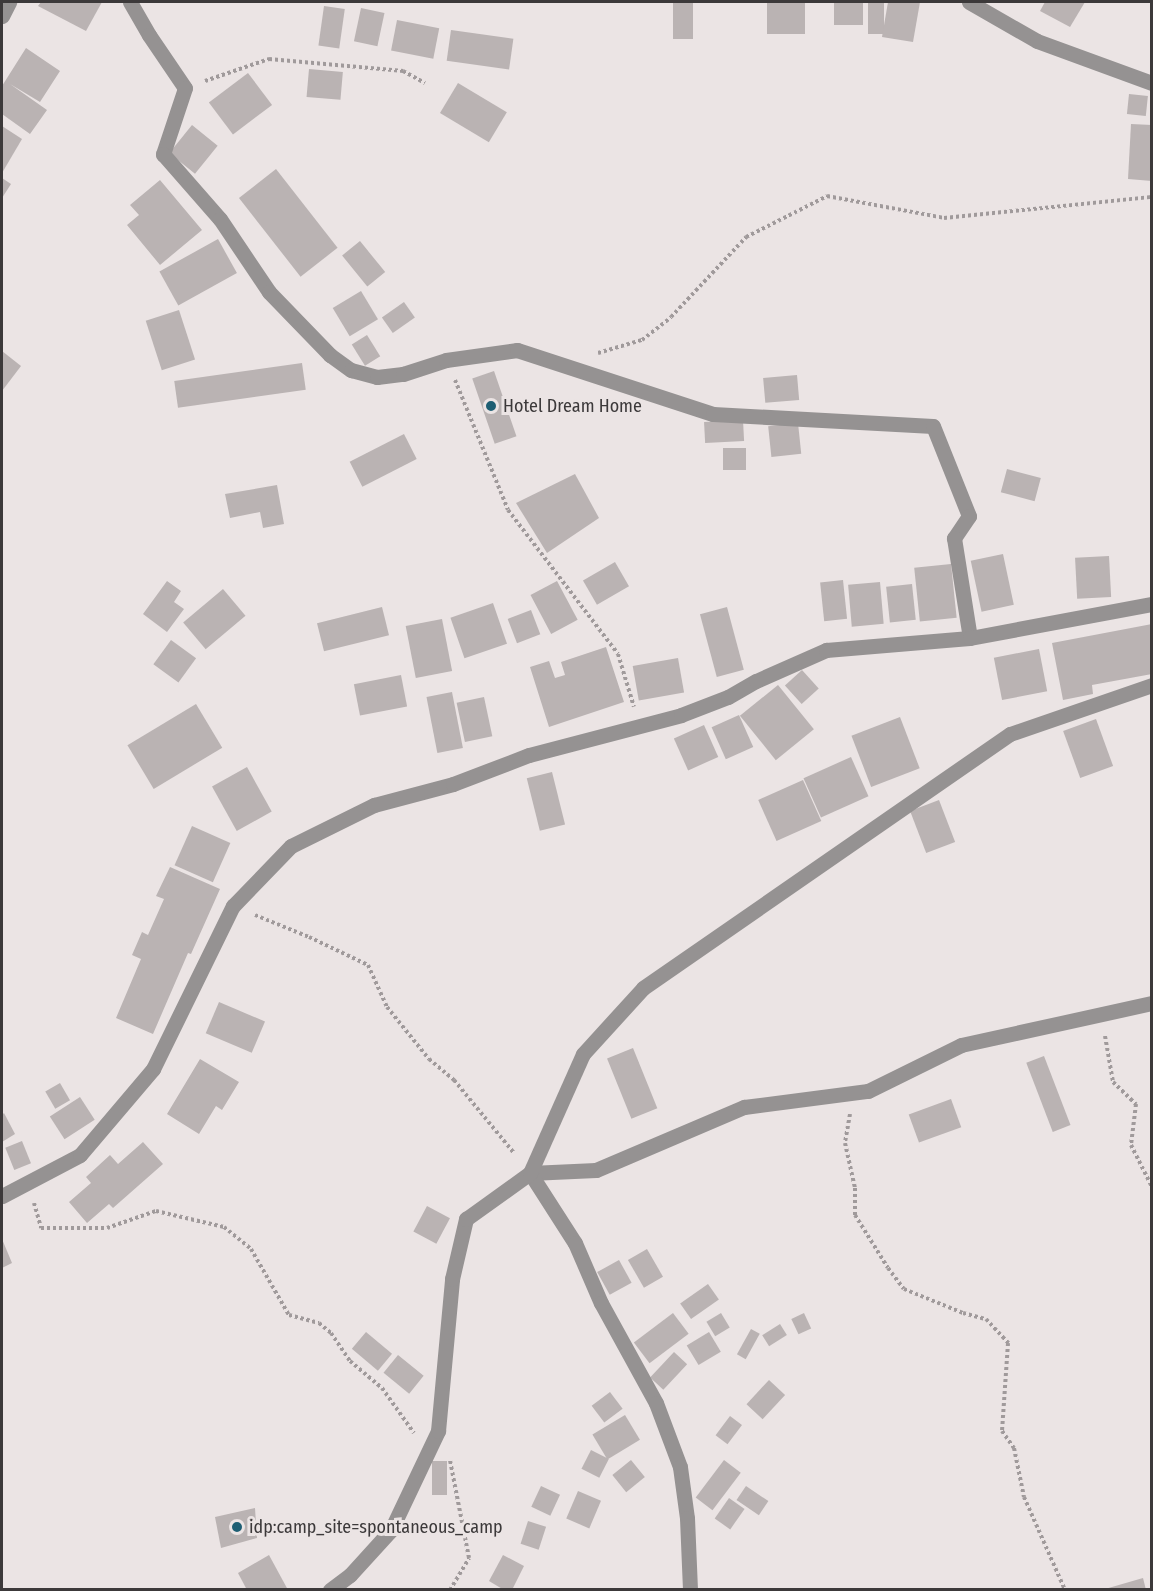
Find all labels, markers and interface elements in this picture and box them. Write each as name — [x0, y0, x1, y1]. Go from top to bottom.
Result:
place label: Hotel Dream Home — [503, 395, 642, 417]
marker: Hotel Dream Home — [484, 399, 498, 413]
place label: idp:camp_site=spontaneous_camp — [249, 1516, 503, 1538]
marker: idp:camp_site=spontaneous_camp — [230, 1520, 244, 1534]

